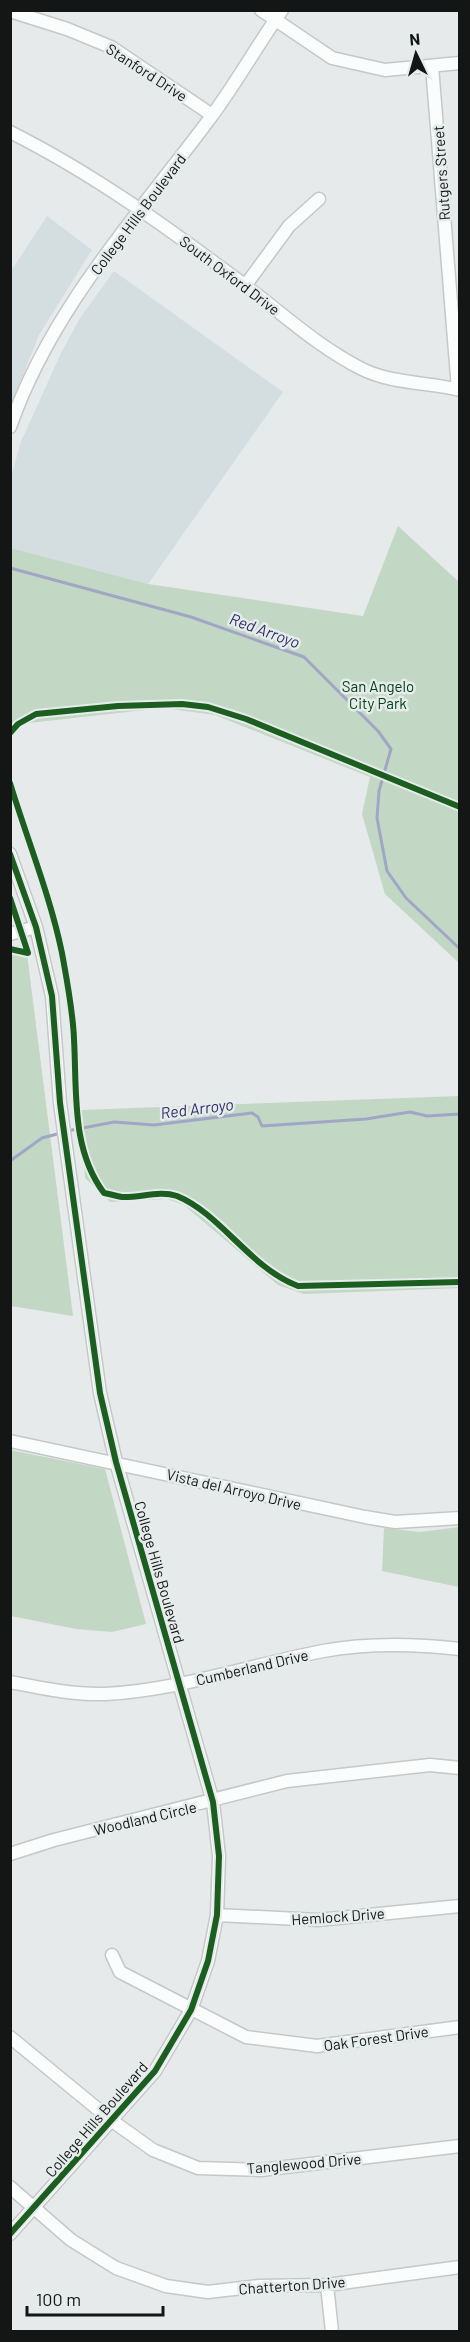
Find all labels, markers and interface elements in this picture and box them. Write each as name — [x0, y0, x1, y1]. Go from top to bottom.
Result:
north arrow — [386, 24, 446, 84]
text: N — [409, 29, 421, 48]
street label: Stanford Drive — [103, 39, 191, 105]
street label: Rutgers Street — [429, 125, 453, 221]
street label: College Hills Boulevard — [87, 150, 189, 278]
street label: South Oxford Drive — [176, 231, 284, 319]
water label: Red Arroyo — [227, 609, 303, 651]
park label: San Angelo City Park — [342, 677, 414, 712]
water label: Red Arroyo — [159, 1094, 235, 1122]
street label: Vista del Arroyo Drive — [165, 1465, 303, 1513]
street label: College Hills Boulevard — [131, 1499, 189, 1645]
street label: Cumberland Drive — [194, 1645, 310, 1689]
street label: Woodland Circle — [92, 1797, 198, 1839]
street label: Hemlock Drive — [291, 1904, 385, 1928]
street label: Oak Forest Drive — [322, 2022, 430, 2054]
street label: College Hills Boulevard — [41, 2058, 151, 2180]
street label: Tanglewood Drive — [246, 2149, 362, 2177]
street label: Chatterton Drive — [238, 2272, 346, 2298]
scale bar — [27, 2279, 164, 2317]
text: 100 m — [36, 2288, 81, 2310]

